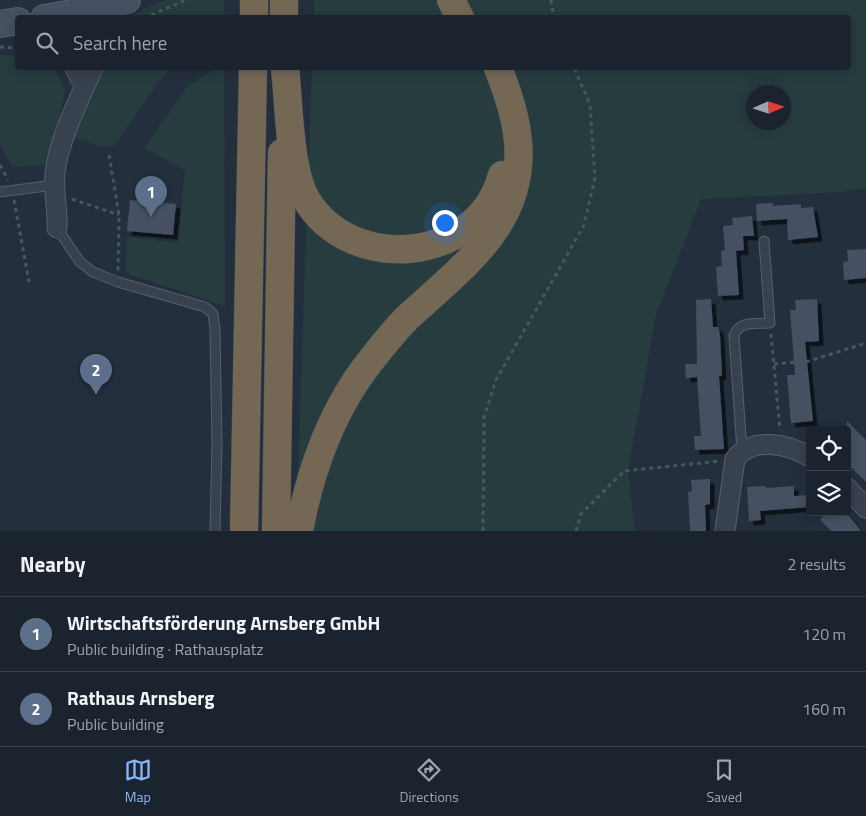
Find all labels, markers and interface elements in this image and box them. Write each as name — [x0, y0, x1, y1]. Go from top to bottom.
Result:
search box — [15, 15, 851, 70]
text: Search here — [73, 28, 167, 57]
icon: search — [33, 29, 61, 57]
north arrow — [746, 85, 791, 130]
pin: 1 — [135, 176, 167, 217]
your location — [432, 210, 458, 236]
pin: 2 — [80, 354, 112, 395]
map controls — [806, 426, 851, 516]
button: locate — [806, 426, 851, 471]
button: layers — [806, 471, 851, 516]
text: Nearby — [20, 548, 85, 580]
text: 2 results — [787, 552, 846, 576]
text: Wirtschaftsförderung Arnsberg GmbH — [67, 608, 380, 637]
text: 1 — [32, 622, 40, 646]
text: 120 m — [802, 622, 846, 646]
text: Public building · Rathausplatz — [67, 637, 264, 661]
text: Rathaus Arnsberg — [67, 683, 214, 712]
text: 2 — [32, 697, 40, 721]
text: 160 m — [802, 697, 846, 721]
text: Public building — [67, 712, 164, 736]
tab: Map — [124, 756, 152, 807]
tab: Directions — [399, 756, 459, 807]
tab: Saved — [707, 756, 742, 807]

